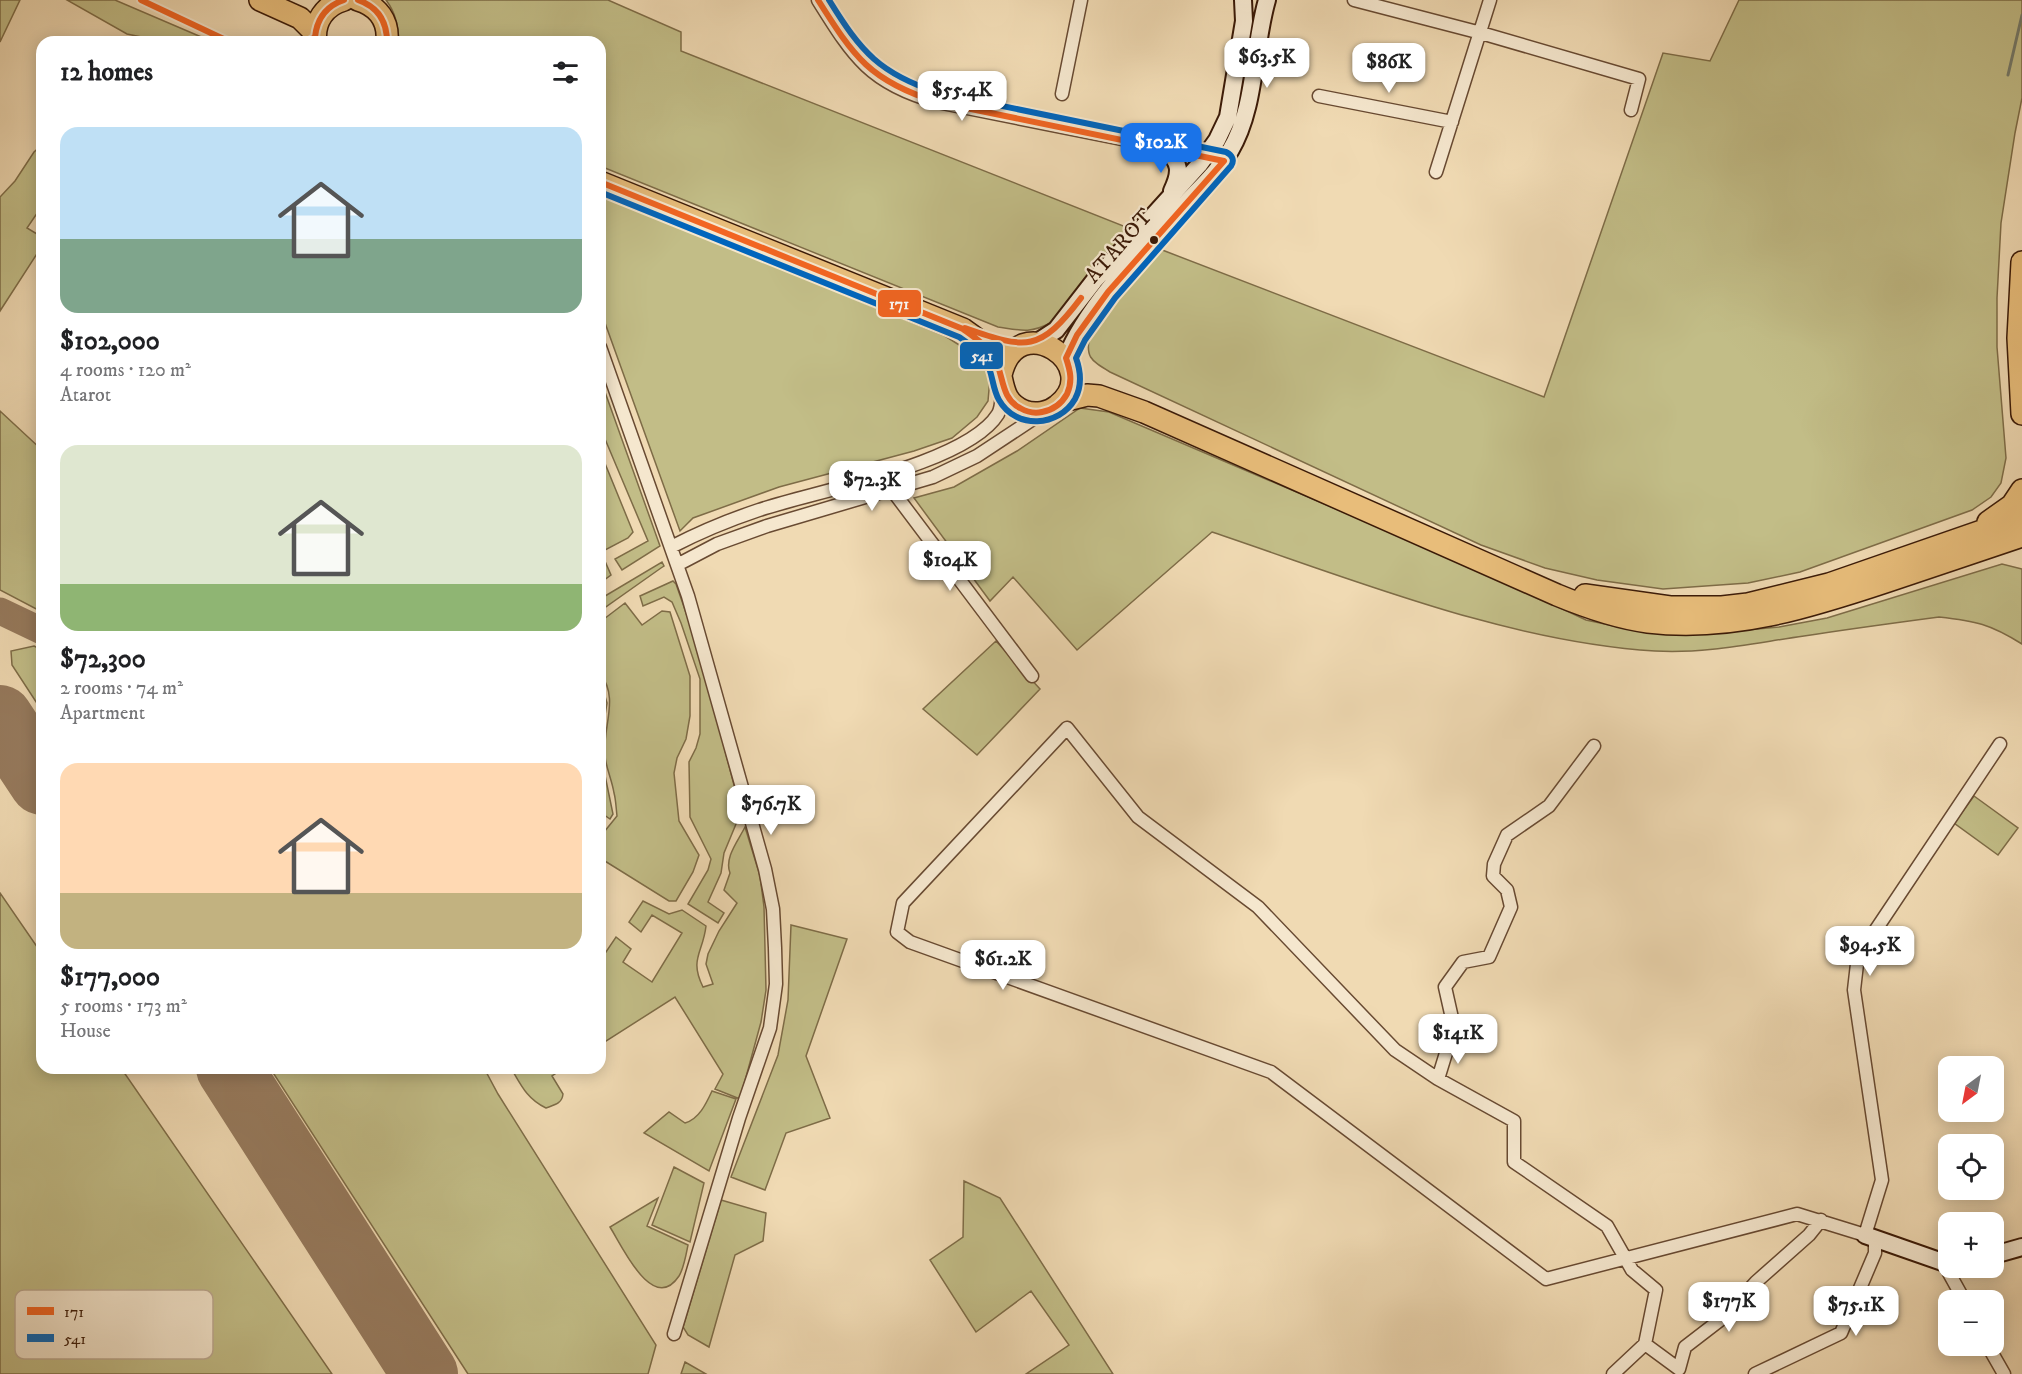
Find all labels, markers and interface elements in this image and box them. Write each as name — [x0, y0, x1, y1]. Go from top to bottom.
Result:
pin: $63.5K — [1218, 38, 1316, 89]
pin: $86K — [1353, 43, 1425, 94]
text: $63.5K — [1238, 45, 1296, 70]
text: $86K — [1366, 50, 1412, 75]
text: 12 homes — [60, 56, 153, 89]
icon: filters — [549, 56, 582, 89]
pin: $55.4K — [913, 71, 1011, 122]
text: $55.4K — [932, 78, 992, 103]
pin: $102K — [1119, 123, 1203, 174]
text: $102K — [1135, 130, 1187, 155]
icon: home — [267, 166, 375, 274]
street label: ATAROT — [1079, 203, 1159, 289]
unlabelled marker — [1148, 234, 1160, 246]
line badge: 171 — [877, 289, 922, 318]
text: 171 — [889, 294, 909, 314]
text: $102,000 — [60, 325, 160, 358]
line badge: 541 — [959, 341, 1004, 370]
text: 541 — [970, 346, 993, 366]
text: 4 rooms · 120 m² — [60, 358, 191, 383]
text: Atarot — [60, 383, 111, 408]
pin: $72.3K — [823, 461, 921, 512]
text: $72.3K — [843, 468, 901, 493]
icon: home — [267, 484, 375, 592]
pin: $104K — [908, 541, 992, 592]
text: $104K — [923, 548, 977, 573]
text: $72,300 — [60, 643, 146, 676]
text: 2 rooms · 74 m² — [60, 676, 183, 701]
text: Apartment — [60, 701, 145, 726]
pin: $76.7K — [722, 785, 820, 836]
text: $76.7K — [741, 792, 801, 817]
icon: home — [267, 802, 375, 910]
pin: $94.5K — [1821, 926, 1919, 977]
text: $94.5K — [1839, 933, 1901, 958]
pin: $61.2K — [954, 940, 1052, 991]
text: $61.2K — [974, 947, 1032, 972]
text: $177,000 — [60, 961, 160, 994]
text: 5 rooms · 173 m² — [60, 994, 187, 1019]
pin: $141K — [1416, 1014, 1500, 1065]
text: House — [60, 1019, 111, 1044]
text: $141K — [1432, 1021, 1484, 1046]
north arrow — [1938, 1056, 2004, 1122]
map controls — [1938, 1056, 2004, 1356]
button: locate — [1938, 1134, 2004, 1200]
button: + — [1938, 1212, 2004, 1278]
pin: $177K — [1687, 1282, 1771, 1333]
pin: $75.1K — [1807, 1286, 1905, 1337]
text: $177K — [1702, 1289, 1756, 1314]
legend — [15, 1290, 213, 1359]
button: − — [1938, 1290, 2004, 1356]
text: $75.1K — [1828, 1293, 1884, 1318]
text: 171 — [64, 1302, 84, 1322]
text: 541 — [64, 1329, 86, 1349]

